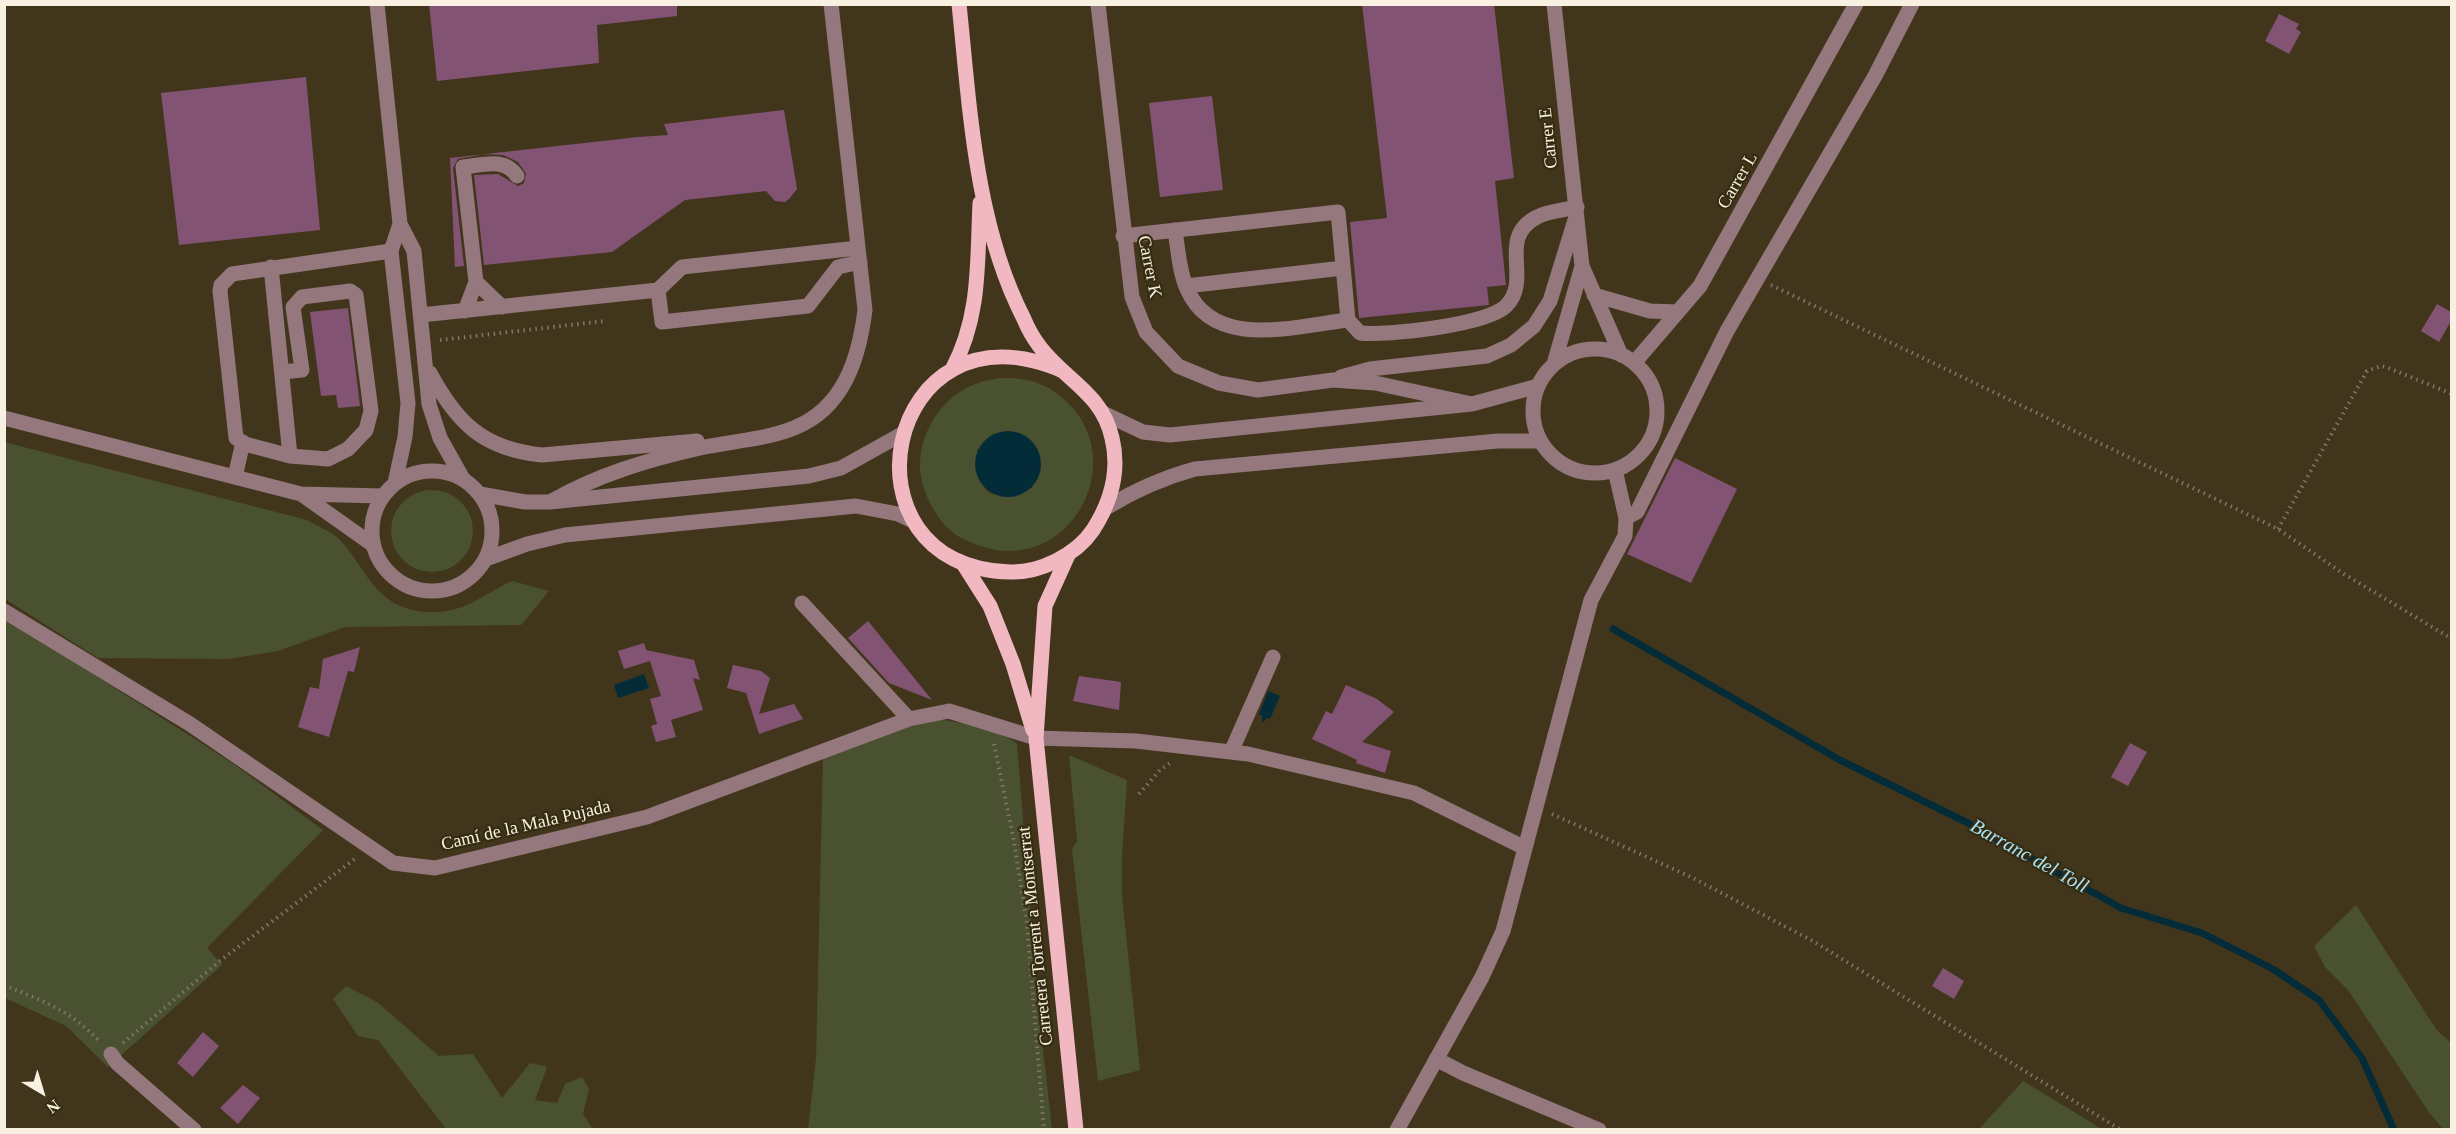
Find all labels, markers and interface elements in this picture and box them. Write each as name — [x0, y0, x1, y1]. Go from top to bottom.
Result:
street label: Carrer E — [1535, 106, 1563, 170]
street label: Carrer L — [1713, 149, 1763, 213]
street label: Carrer K — [1132, 234, 1166, 300]
street label: Camí de la Mala Pujada — [439, 796, 613, 856]
water label: Barranc del Toll — [1966, 815, 2092, 899]
street label: Carretera Torrent a Montserrat — [1014, 825, 1058, 1047]
north arrow — [12, 1062, 72, 1122]
text: N — [44, 1096, 63, 1117]

